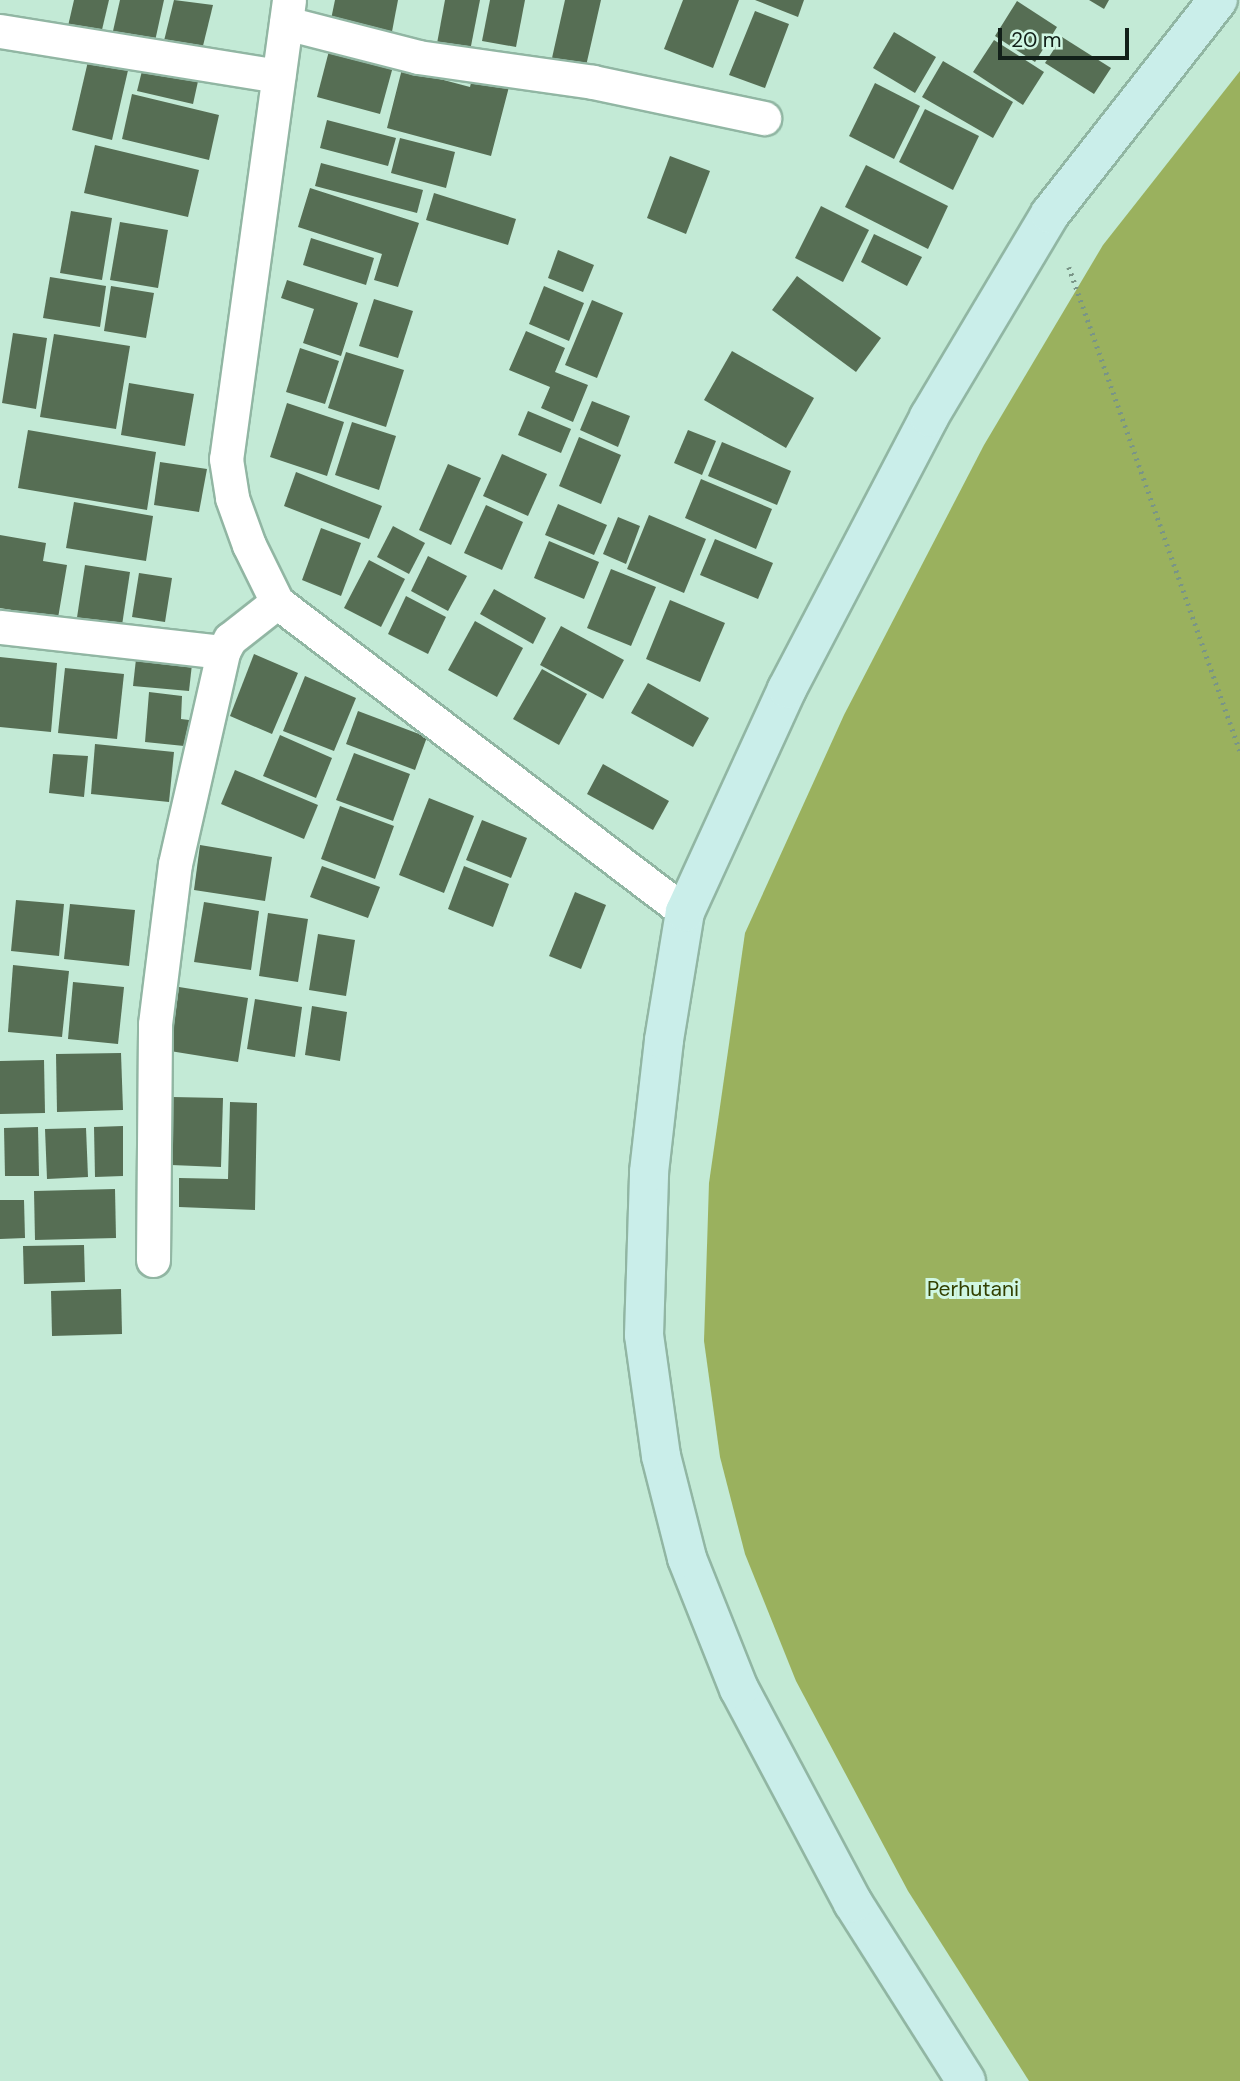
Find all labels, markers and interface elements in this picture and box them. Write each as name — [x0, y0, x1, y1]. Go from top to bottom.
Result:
scale bar — [1002, 14, 1133, 58]
text: 20 m — [1011, 26, 1062, 54]
park label: Perhutani — [927, 1276, 1019, 1302]

